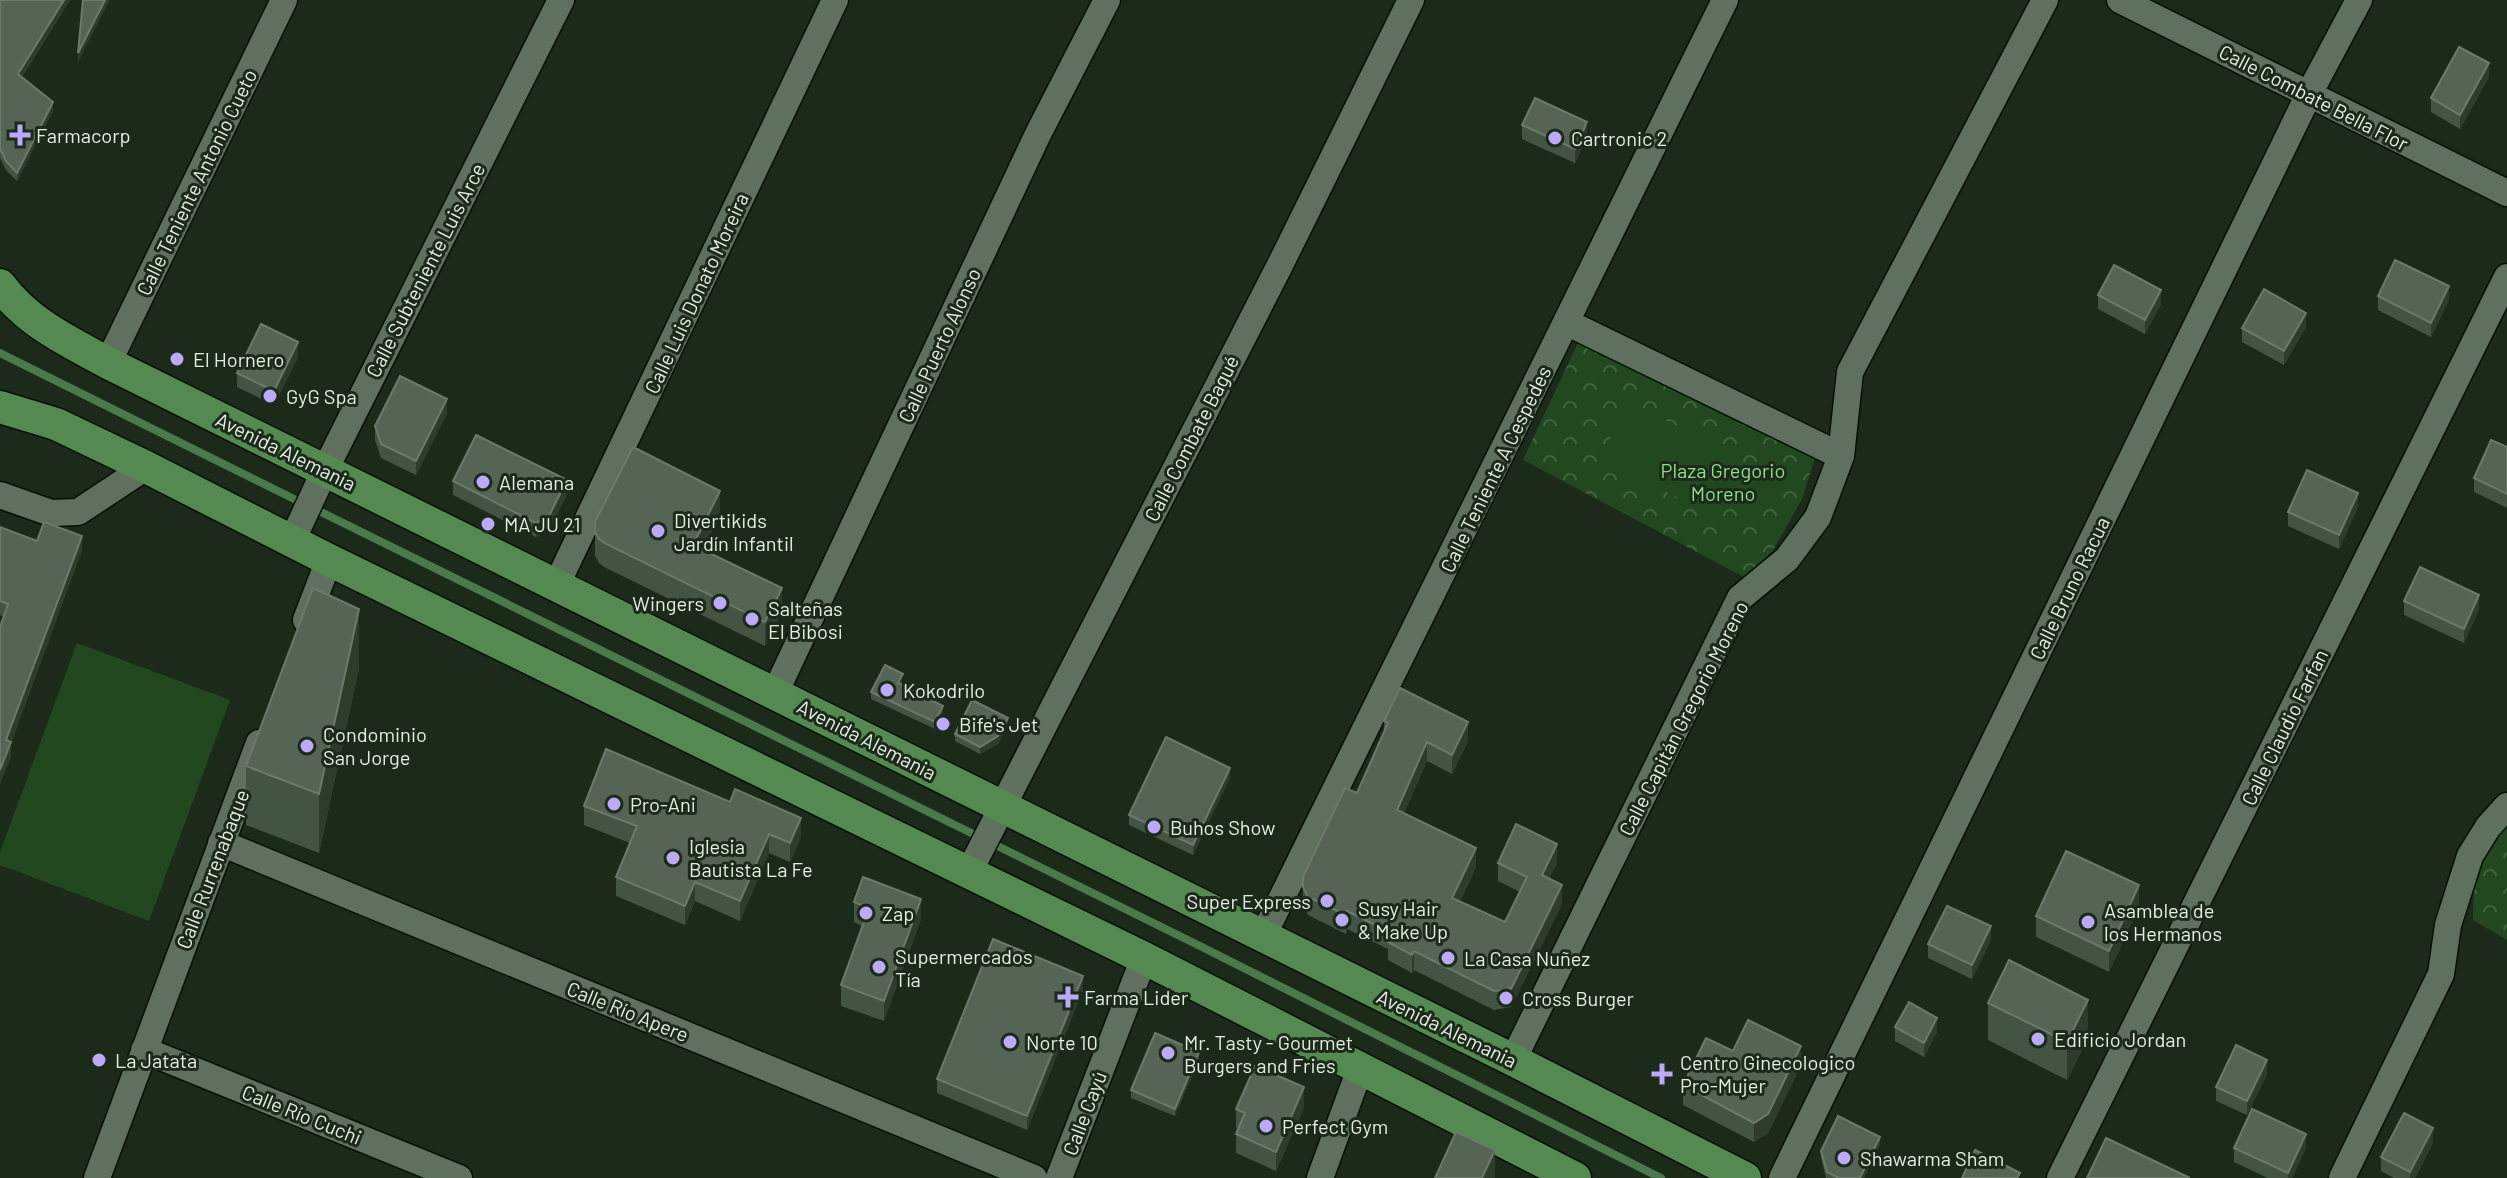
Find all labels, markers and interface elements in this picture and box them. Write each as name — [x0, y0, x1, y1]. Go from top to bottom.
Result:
street label: Calle Combate Bella Flor — [2215, 39, 2413, 155]
street label: Calle Teniente Antonio Cueto — [131, 65, 261, 299]
place label: Farmacorp — [36, 123, 131, 147]
marker: Farmacorp — [11, 126, 29, 144]
place label: Cartronic 2 — [1571, 126, 1667, 150]
marker: Cartronic 2 — [1546, 129, 1564, 147]
street label: Calle Subteniente Luis Arce — [360, 159, 490, 381]
street label: Calle Luis Donato Moreira — [639, 189, 753, 397]
street label: Calle Puerto Alonso — [893, 264, 985, 426]
place label: El Hornero — [193, 347, 284, 371]
marker: El Hornero — [168, 350, 186, 368]
street label: Calle Combate Bagué — [1139, 351, 1243, 525]
street label: Calle Teniente A Cespedes — [1435, 362, 1555, 576]
place label: GyG Spa — [286, 384, 357, 408]
marker: GyG Spa — [261, 387, 279, 405]
street label: Avenida Alemania — [212, 407, 360, 495]
park label: Plaza Gregorio Moreno — [1661, 458, 1785, 505]
place label: Alemana — [499, 470, 574, 494]
marker: Alemana — [474, 473, 492, 491]
place label: Divertikids Jardín Infantil — [674, 508, 794, 555]
place label: MA JU 21 — [504, 512, 580, 536]
street label: Calle Bruno Racua — [2024, 513, 2114, 663]
marker: MA JU 21 — [479, 515, 497, 533]
marker: Divertikids Jardín Infantil — [649, 522, 667, 540]
place label: Wingers — [632, 591, 704, 615]
marker: Wingers — [711, 594, 729, 612]
place label: Salteñas El Bibosi — [768, 596, 843, 643]
street label: Calle Capitán Gregorio Moreno — [1613, 597, 1753, 839]
marker: Salteñas El Bibosi — [743, 610, 761, 628]
street label: Calle Claudio Farfan — [2236, 645, 2332, 809]
place label: Kokodrilo — [903, 678, 985, 702]
marker: Kokodrilo — [878, 681, 896, 699]
street label: Avenida Alemania — [794, 694, 940, 784]
place label: Bife's Jet — [959, 712, 1038, 736]
marker: Bife's Jet — [934, 715, 952, 733]
place label: Condominio San Jorge — [323, 722, 427, 769]
marker: Condominio San Jorge — [298, 737, 316, 755]
street label: Calle Rurrenabaque — [171, 786, 253, 952]
place label: Pro-Ani — [630, 792, 696, 816]
marker: Pro-Ani — [605, 795, 623, 813]
place label: Buhos Show — [1170, 815, 1275, 839]
marker: Buhos Show — [1145, 818, 1163, 836]
place label: Iglesia Bautista La Fe — [689, 834, 813, 881]
marker: Iglesia Bautista La Fe — [664, 849, 682, 867]
place label: Super Express — [1186, 889, 1311, 913]
marker: Super Express — [1318, 892, 1336, 910]
place label: Susy Hair & Make Up — [1358, 896, 1448, 943]
place label: Asamblea de los Hermanos — [2104, 898, 2222, 945]
place label: Zap — [882, 901, 914, 925]
marker: Zap — [857, 904, 875, 922]
marker: Susy Hair & Make Up — [1333, 911, 1351, 929]
marker: Asamblea de los Hermanos — [2079, 913, 2097, 931]
place label: Supermercados Tía — [895, 944, 1033, 991]
place label: La Casa Nuñez — [1464, 946, 1590, 970]
marker: La Casa Nuñez — [1439, 949, 1457, 967]
marker: Supermercados Tía — [870, 958, 888, 976]
street label: Calle Río Apere — [564, 976, 692, 1046]
street label: Avenida Alemania — [1373, 984, 1521, 1072]
place label: Farma Lider — [1084, 985, 1188, 1009]
place label: Cross Burger — [1522, 986, 1634, 1010]
marker: Farma Lider — [1059, 988, 1077, 1006]
marker: Cross Burger — [1497, 989, 1515, 1007]
place label: Edificio Jordan — [2054, 1027, 2186, 1051]
place label: Norte 10 — [1026, 1030, 1098, 1054]
place label: Mr. Tasty - Gourmet Burgers and Fries — [1184, 1030, 1353, 1077]
marker: Edificio Jordan — [2029, 1030, 2047, 1048]
marker: Norte 10 — [1001, 1033, 1019, 1051]
marker: Mr. Tasty - Gourmet Burgers and Fries — [1159, 1044, 1177, 1062]
place label: La Jatata — [115, 1048, 197, 1072]
place label: Centro Ginecologico Pro-Mujer — [1680, 1050, 1855, 1097]
marker: La Jatata — [90, 1051, 108, 1069]
marker: Centro Ginecologico Pro-Mujer — [1651, 1063, 1673, 1085]
street label: Calle Cayú — [1057, 1068, 1111, 1158]
street label: Calle Río Cuchi — [239, 1079, 365, 1149]
place label: Perfect Gym — [1282, 1114, 1388, 1138]
marker: Perfect Gym — [1257, 1117, 1275, 1135]
place label: Shawarma Sham — [1860, 1146, 2004, 1170]
marker: Shawarma Sham — [1835, 1149, 1853, 1167]

